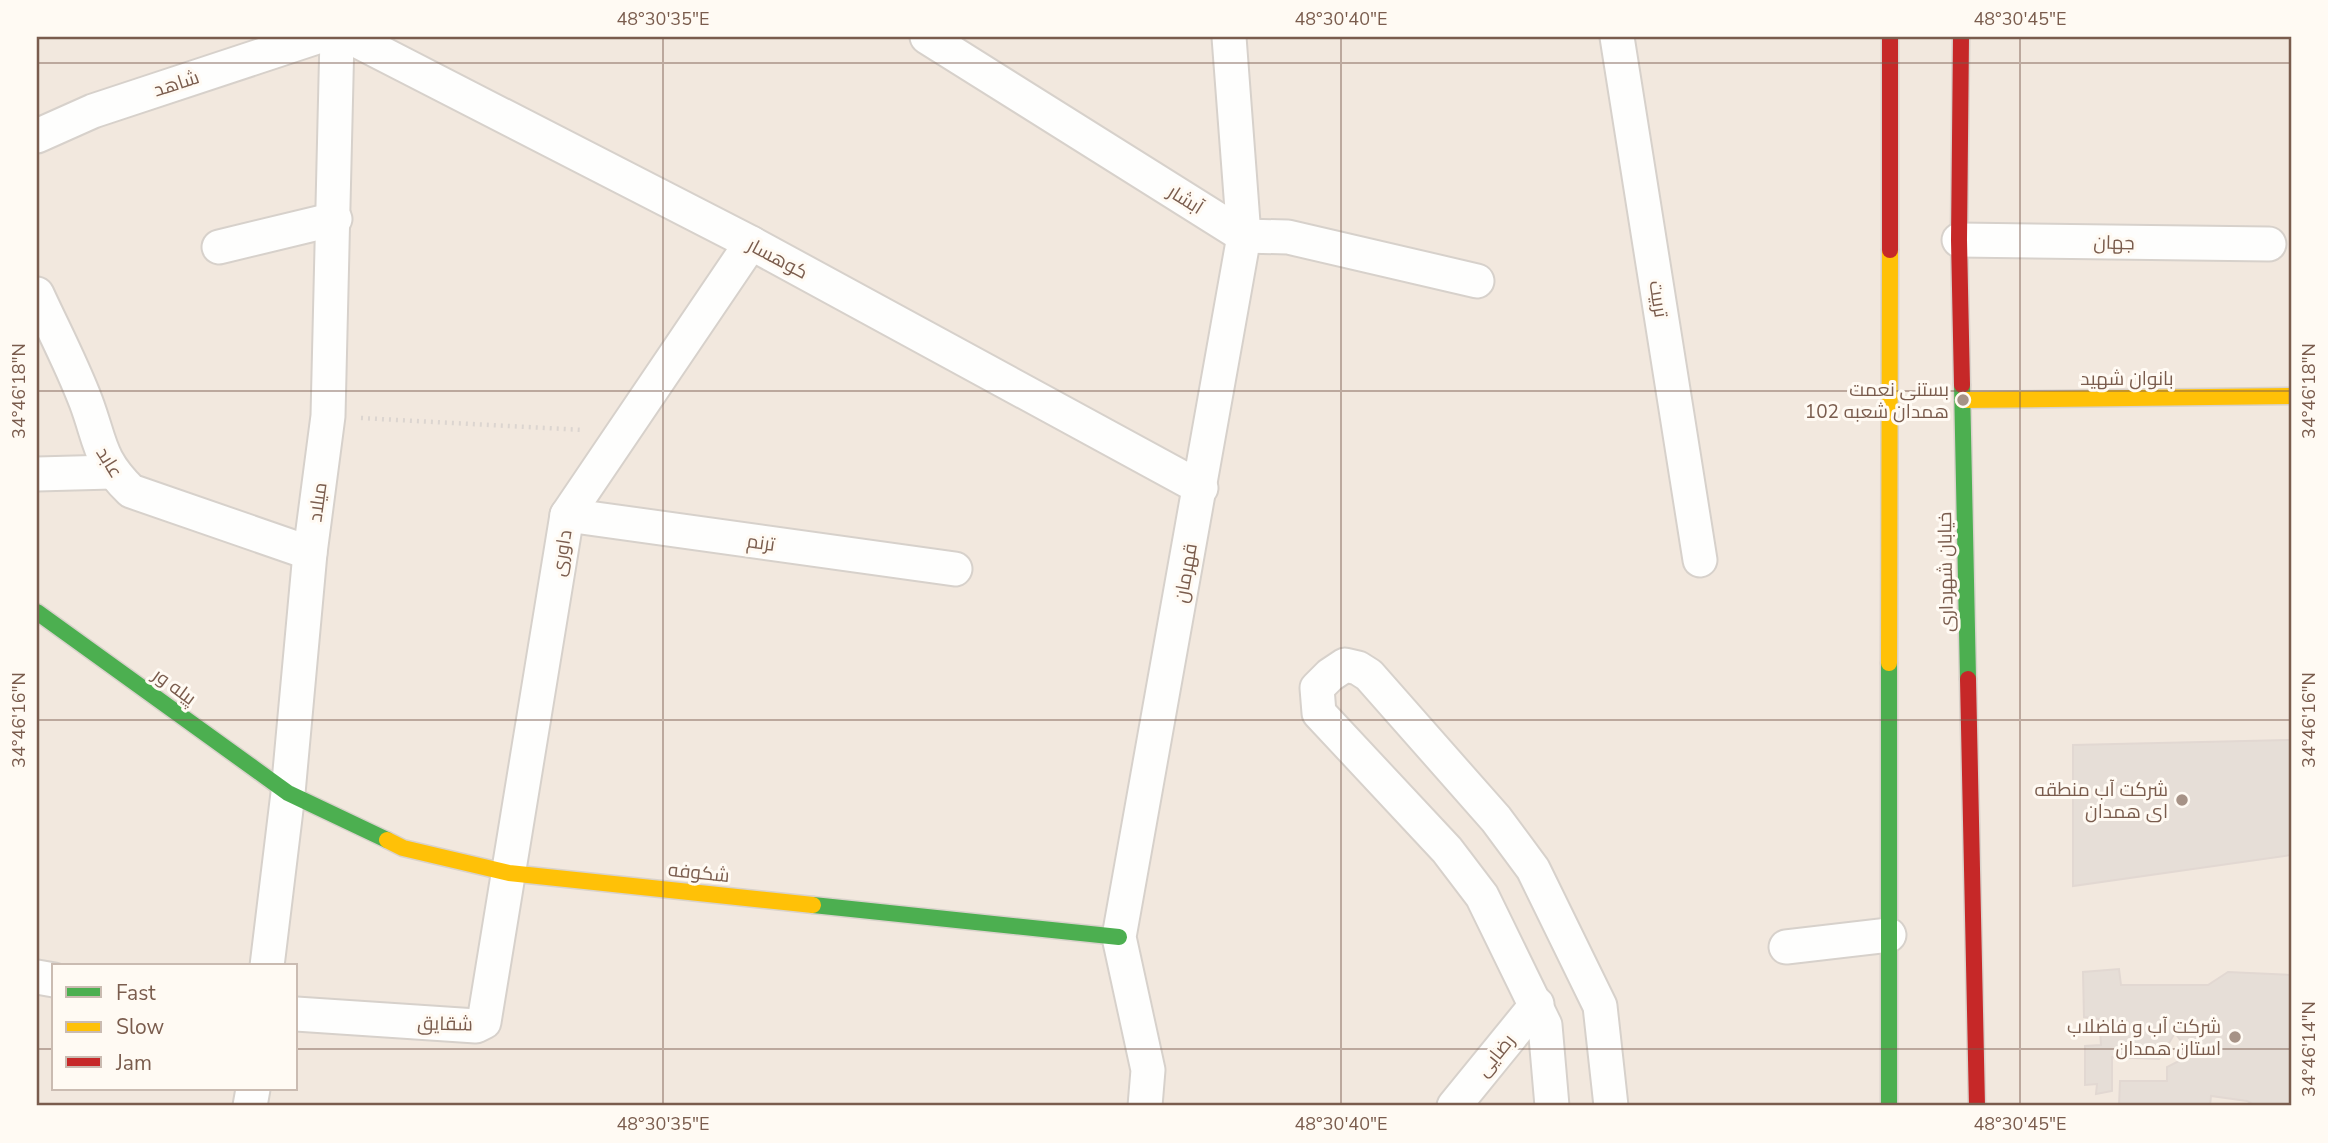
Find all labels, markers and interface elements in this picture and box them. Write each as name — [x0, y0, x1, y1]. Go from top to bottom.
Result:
text: 48°30'35"E — [617, 7, 710, 31]
text: 48°30'40"E — [1295, 7, 1388, 31]
text: 48°30'45"E — [1974, 7, 2067, 31]
street label: شاهد — [150, 64, 202, 104]
street label: آبشار — [1162, 178, 1208, 221]
street label: جهان — [2093, 230, 2135, 256]
street label: کوهسار — [742, 232, 812, 286]
street label: تربیت — [1642, 279, 1674, 319]
text: 34°46'18"N — [7, 343, 31, 439]
text: 34°46'18"N — [2297, 343, 2321, 439]
street label: بانوان شهید — [2080, 366, 2174, 392]
place label: بستنی نعمت همدان شعبه 102 — [1805, 377, 1949, 425]
marker: بستنی نعمت همدان شعبه 102 — [1955, 392, 1971, 408]
street label: عابد — [90, 442, 129, 483]
street label: میلاد — [302, 481, 334, 524]
street label: خیابان شهرداری — [1932, 512, 1960, 632]
street label: داوری — [545, 528, 578, 578]
street label: ترنم — [745, 528, 777, 558]
street label: قهرمان — [1168, 541, 1204, 605]
street label: پیله ور — [147, 662, 201, 711]
text: 34°46'16"N — [7, 672, 31, 768]
text: 34°46'16"N — [2297, 672, 2321, 768]
place label: شرکت آب منطقه ای همدان — [2034, 777, 2168, 825]
marker: شرکت آب منطقه ای همدان — [2174, 792, 2190, 808]
street label: شکوفه — [667, 857, 731, 889]
legend — [52, 964, 298, 1090]
text: Fast — [116, 979, 156, 1007]
text: 34°46'14"N — [2297, 1001, 2321, 1097]
street label: شقایق — [417, 1011, 473, 1037]
text: Slow — [116, 1013, 165, 1041]
place label: شرکت آب و فاضلاب استان همدان — [2067, 1014, 2221, 1062]
street label: رضایی — [1471, 1029, 1521, 1082]
marker: شرکت آب و فاضلاب استان همدان — [2227, 1029, 2243, 1045]
text: Jam — [115, 1049, 152, 1077]
text: 48°30'35"E — [617, 1112, 710, 1136]
text: 48°30'40"E — [1295, 1112, 1388, 1136]
text: 48°30'45"E — [1974, 1112, 2067, 1136]

